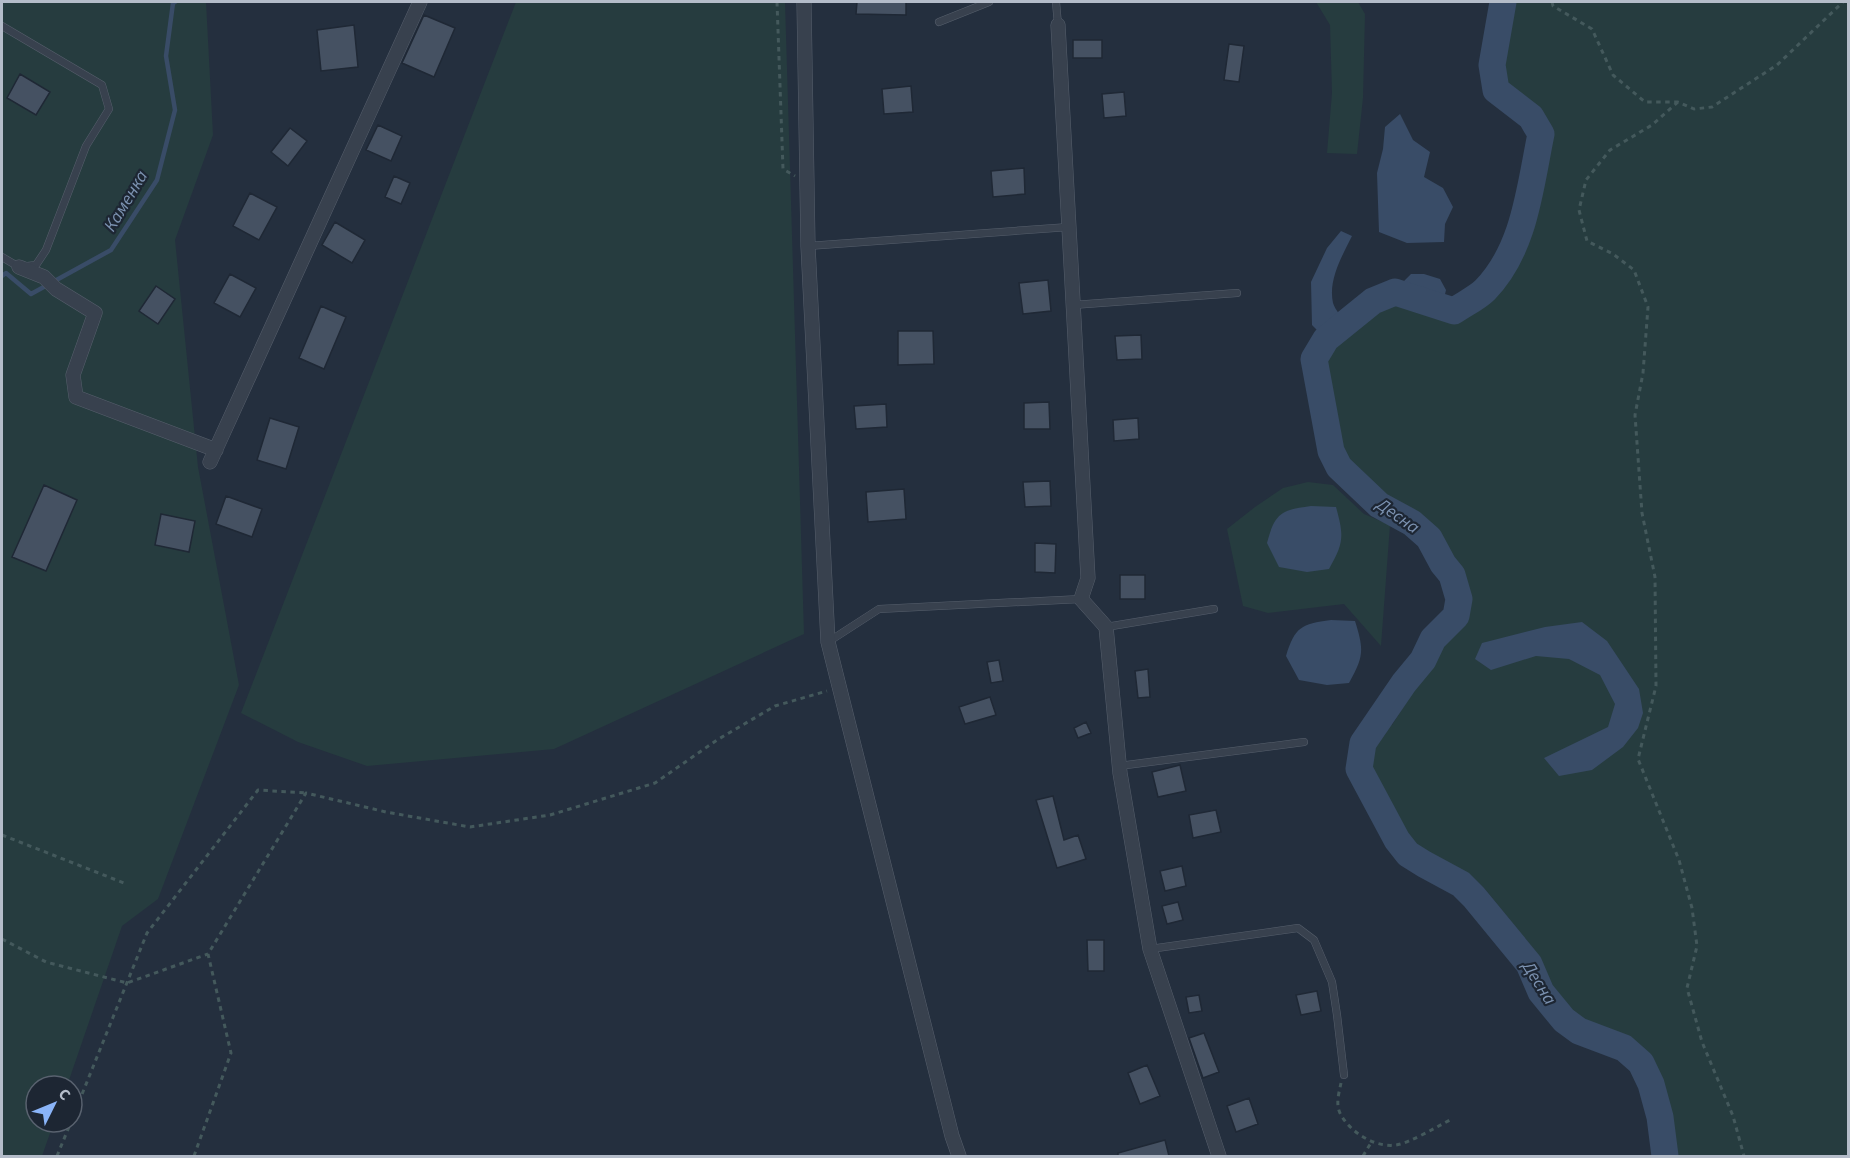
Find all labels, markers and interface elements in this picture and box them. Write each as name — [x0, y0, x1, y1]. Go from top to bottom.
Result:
water label: Каменка — [98, 165, 154, 236]
water label: Десна — [1371, 492, 1425, 540]
water label: Десна — [1515, 956, 1562, 1010]
north arrow — [24, 1074, 84, 1134]
text: С — [53, 1084, 75, 1105]

